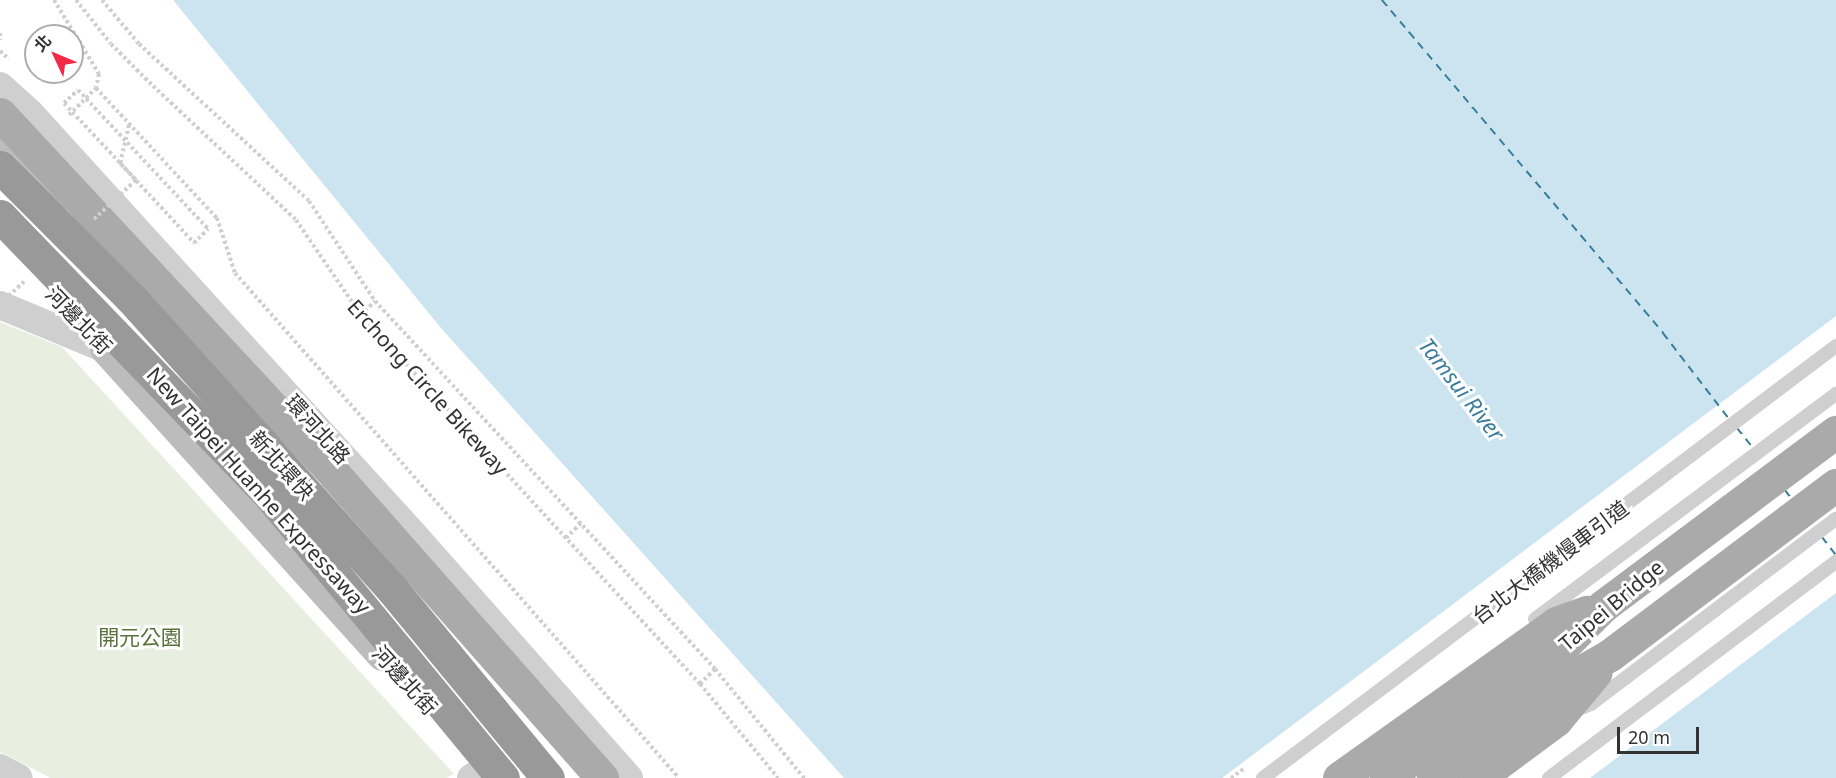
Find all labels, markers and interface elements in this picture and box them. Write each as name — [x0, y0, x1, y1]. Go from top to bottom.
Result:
north arrow — [24, 24, 84, 84]
text: 北 — [29, 29, 56, 56]
street label: 河邊北街 — [41, 281, 117, 359]
street label: Erchong Circle Bikeway — [343, 294, 513, 480]
water label: Tamsui River — [1414, 332, 1510, 446]
street label: New Taipei Huanhe Expressaway — [142, 362, 376, 618]
street label: 環河北路 — [281, 389, 355, 469]
street label: 新北環快 — [245, 425, 319, 505]
street label: 台北大橋機慢車引道 — [1467, 495, 1633, 629]
street label: Taipei Bridge — [1554, 554, 1668, 656]
park label: 開元公園 — [98, 624, 182, 650]
street label: 河邊北街 — [368, 640, 442, 720]
scale bar — [1620, 715, 1702, 753]
text: 20 m — [1628, 725, 1670, 749]

